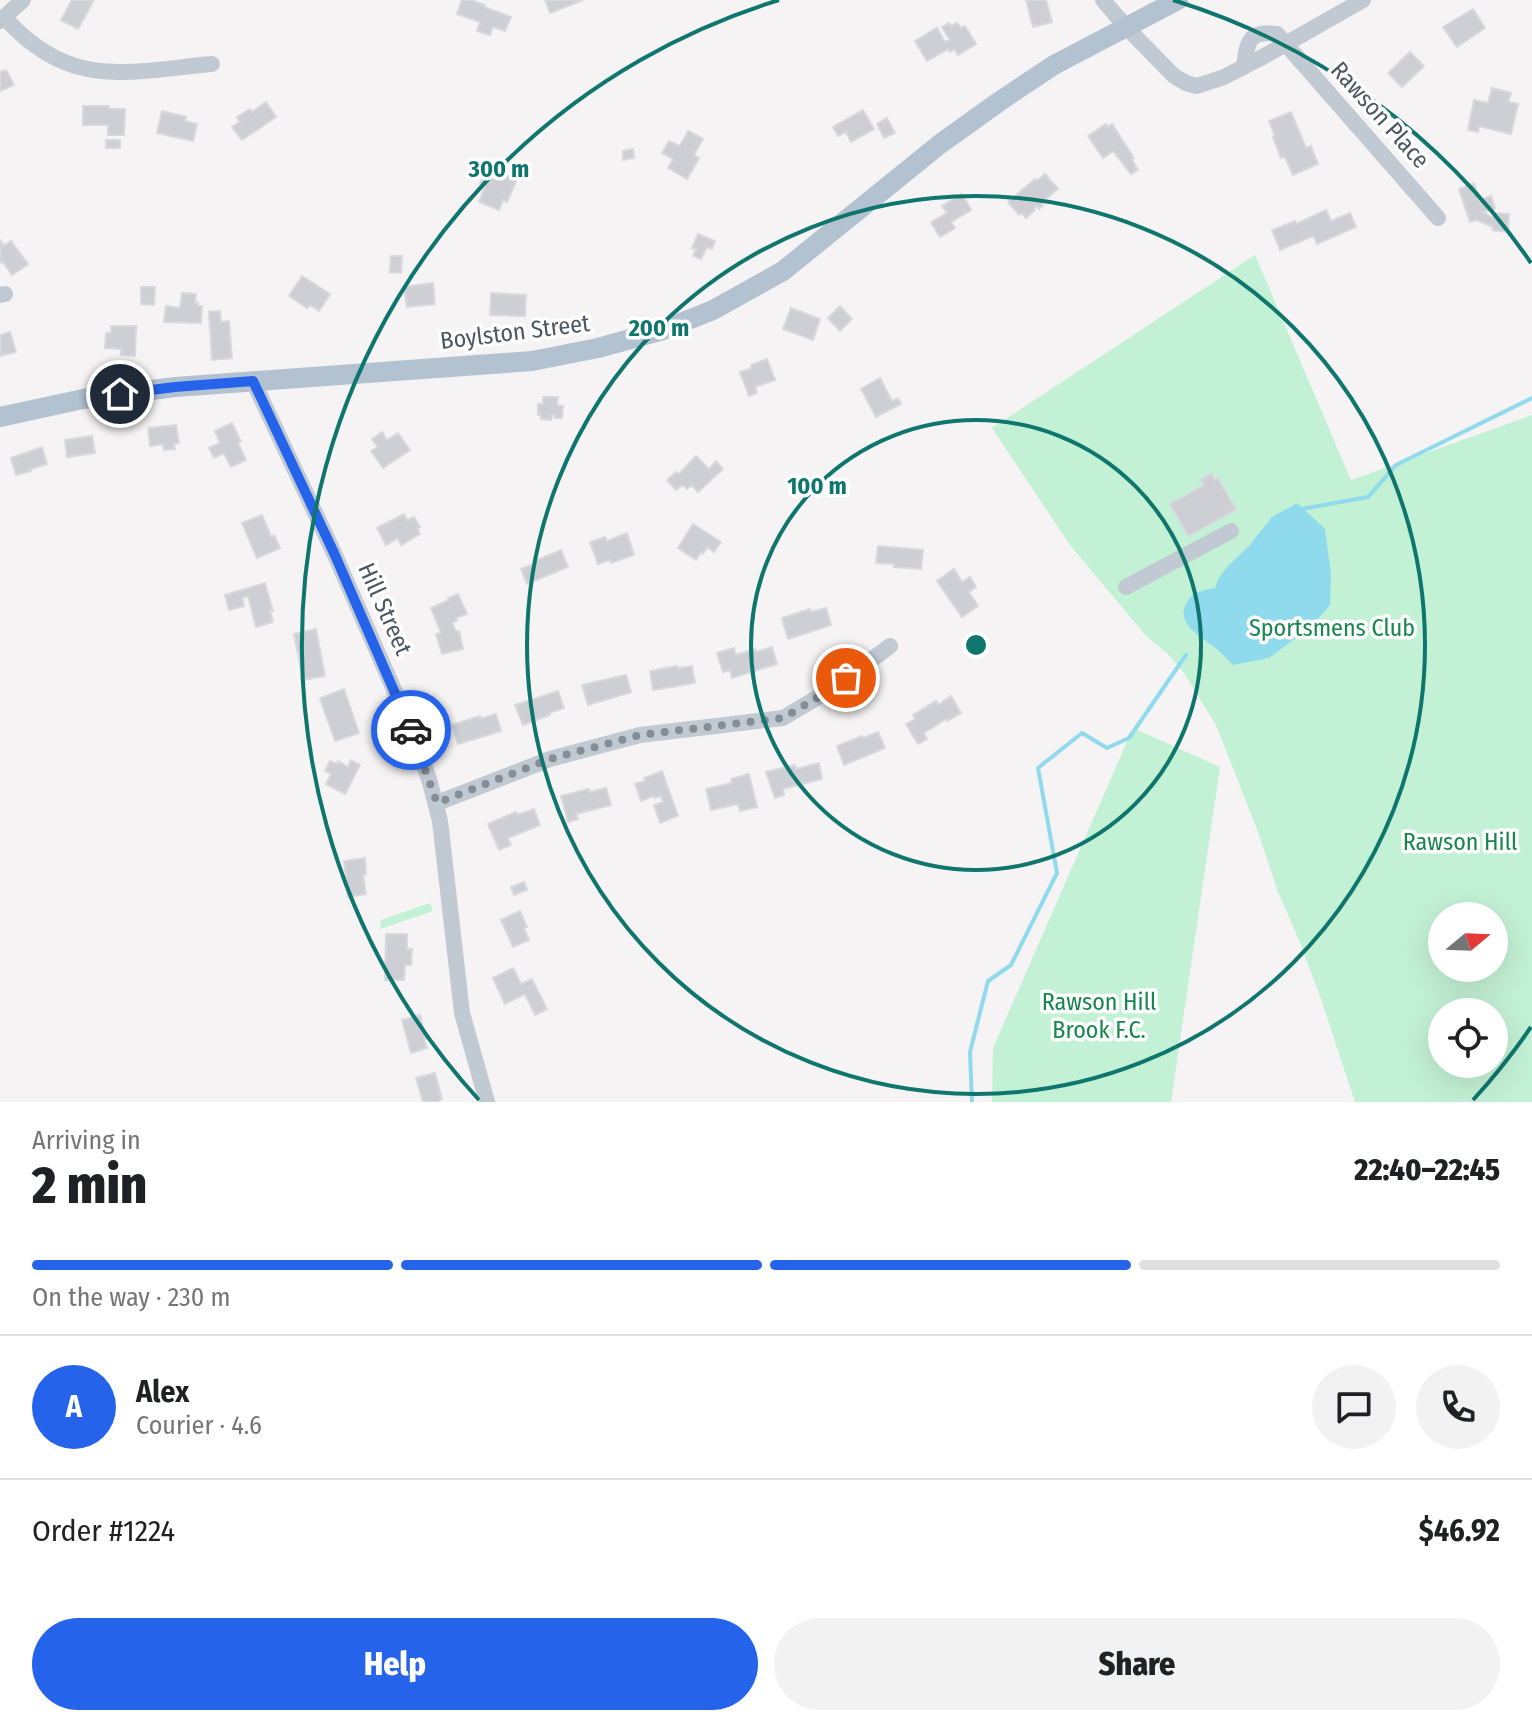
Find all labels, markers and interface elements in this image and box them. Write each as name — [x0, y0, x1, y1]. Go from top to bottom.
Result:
street label: Rawson Place — [1325, 56, 1435, 174]
text: 300 m — [468, 155, 529, 183]
street label: Boylston Street — [439, 309, 591, 355]
text: 200 m — [628, 314, 689, 342]
pin — [86, 360, 154, 428]
icon: home — [98, 372, 142, 416]
text: 100 m — [787, 472, 847, 500]
street label: Hill Street — [352, 559, 418, 660]
park label: Sportsmens Club — [1249, 614, 1415, 642]
centre of rings — [962, 631, 990, 659]
pin — [812, 644, 880, 712]
icon: bag — [824, 656, 868, 700]
courier — [371, 690, 451, 770]
icon: car — [389, 708, 433, 752]
park label: Rawson Hill — [1403, 828, 1517, 856]
north arrow — [1428, 902, 1508, 982]
map controls — [1428, 902, 1508, 1078]
park label: Rawson Hill Brook F.C. — [1042, 988, 1156, 1044]
button: locate — [1428, 998, 1508, 1078]
text: Arriving in — [32, 1125, 141, 1156]
text: 22:40–22:45 — [1354, 1152, 1500, 1188]
text: 2 min — [32, 1154, 147, 1217]
text: On the way · 230 m — [32, 1282, 230, 1313]
button: chat — [1312, 1365, 1396, 1449]
button: phone — [1416, 1365, 1500, 1449]
text: Alex — [136, 1374, 189, 1410]
text: A — [66, 1389, 82, 1425]
text: Courier · 4.6 — [136, 1410, 262, 1441]
text: Order #1224 — [32, 1513, 175, 1549]
text: $46.92 — [1419, 1513, 1500, 1549]
button: Help — [32, 1618, 758, 1710]
button: Share — [774, 1618, 1500, 1710]

